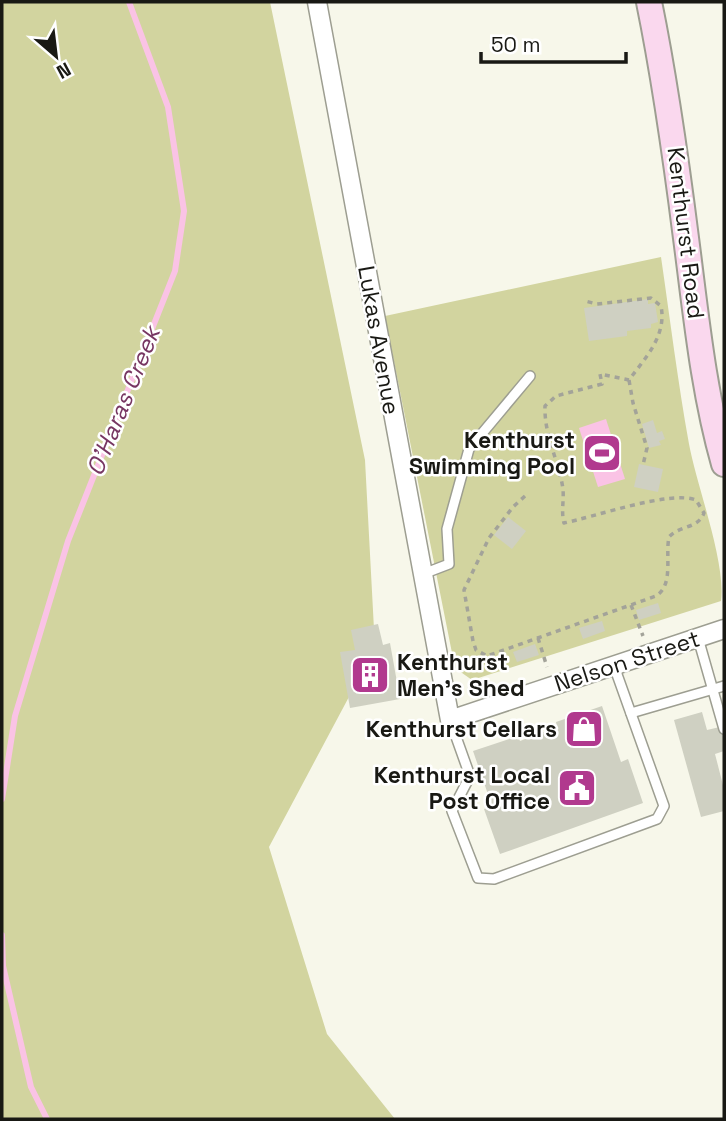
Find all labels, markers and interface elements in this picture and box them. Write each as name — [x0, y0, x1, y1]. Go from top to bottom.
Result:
north arrow — [21, 21, 91, 91]
scale bar — [481, 21, 626, 65]
text: 50 m — [491, 31, 541, 58]
text: N — [52, 57, 75, 85]
street label: Kenthurst Road — [661, 145, 711, 321]
street label: Lukas Avenue — [351, 263, 407, 417]
water label: O'Haras Creek — [79, 319, 168, 480]
place label: Kenthurst Swimming Pool — [409, 425, 575, 481]
sports icon: Kenthurst Swimming Pool — [581, 432, 623, 474]
street label: Nelson Street — [550, 623, 704, 699]
place label: Kenthurst Men's Shed — [397, 647, 525, 703]
building icon: Kenthurst Men's Shed — [349, 654, 391, 696]
shop icon: Kenthurst Cellars — [563, 708, 605, 750]
place label: Kenthurst Cellars — [366, 714, 557, 744]
place label: Kenthurst Local Post Office — [374, 760, 550, 816]
public building icon: Kenthurst Local Post Office — [556, 767, 598, 809]

